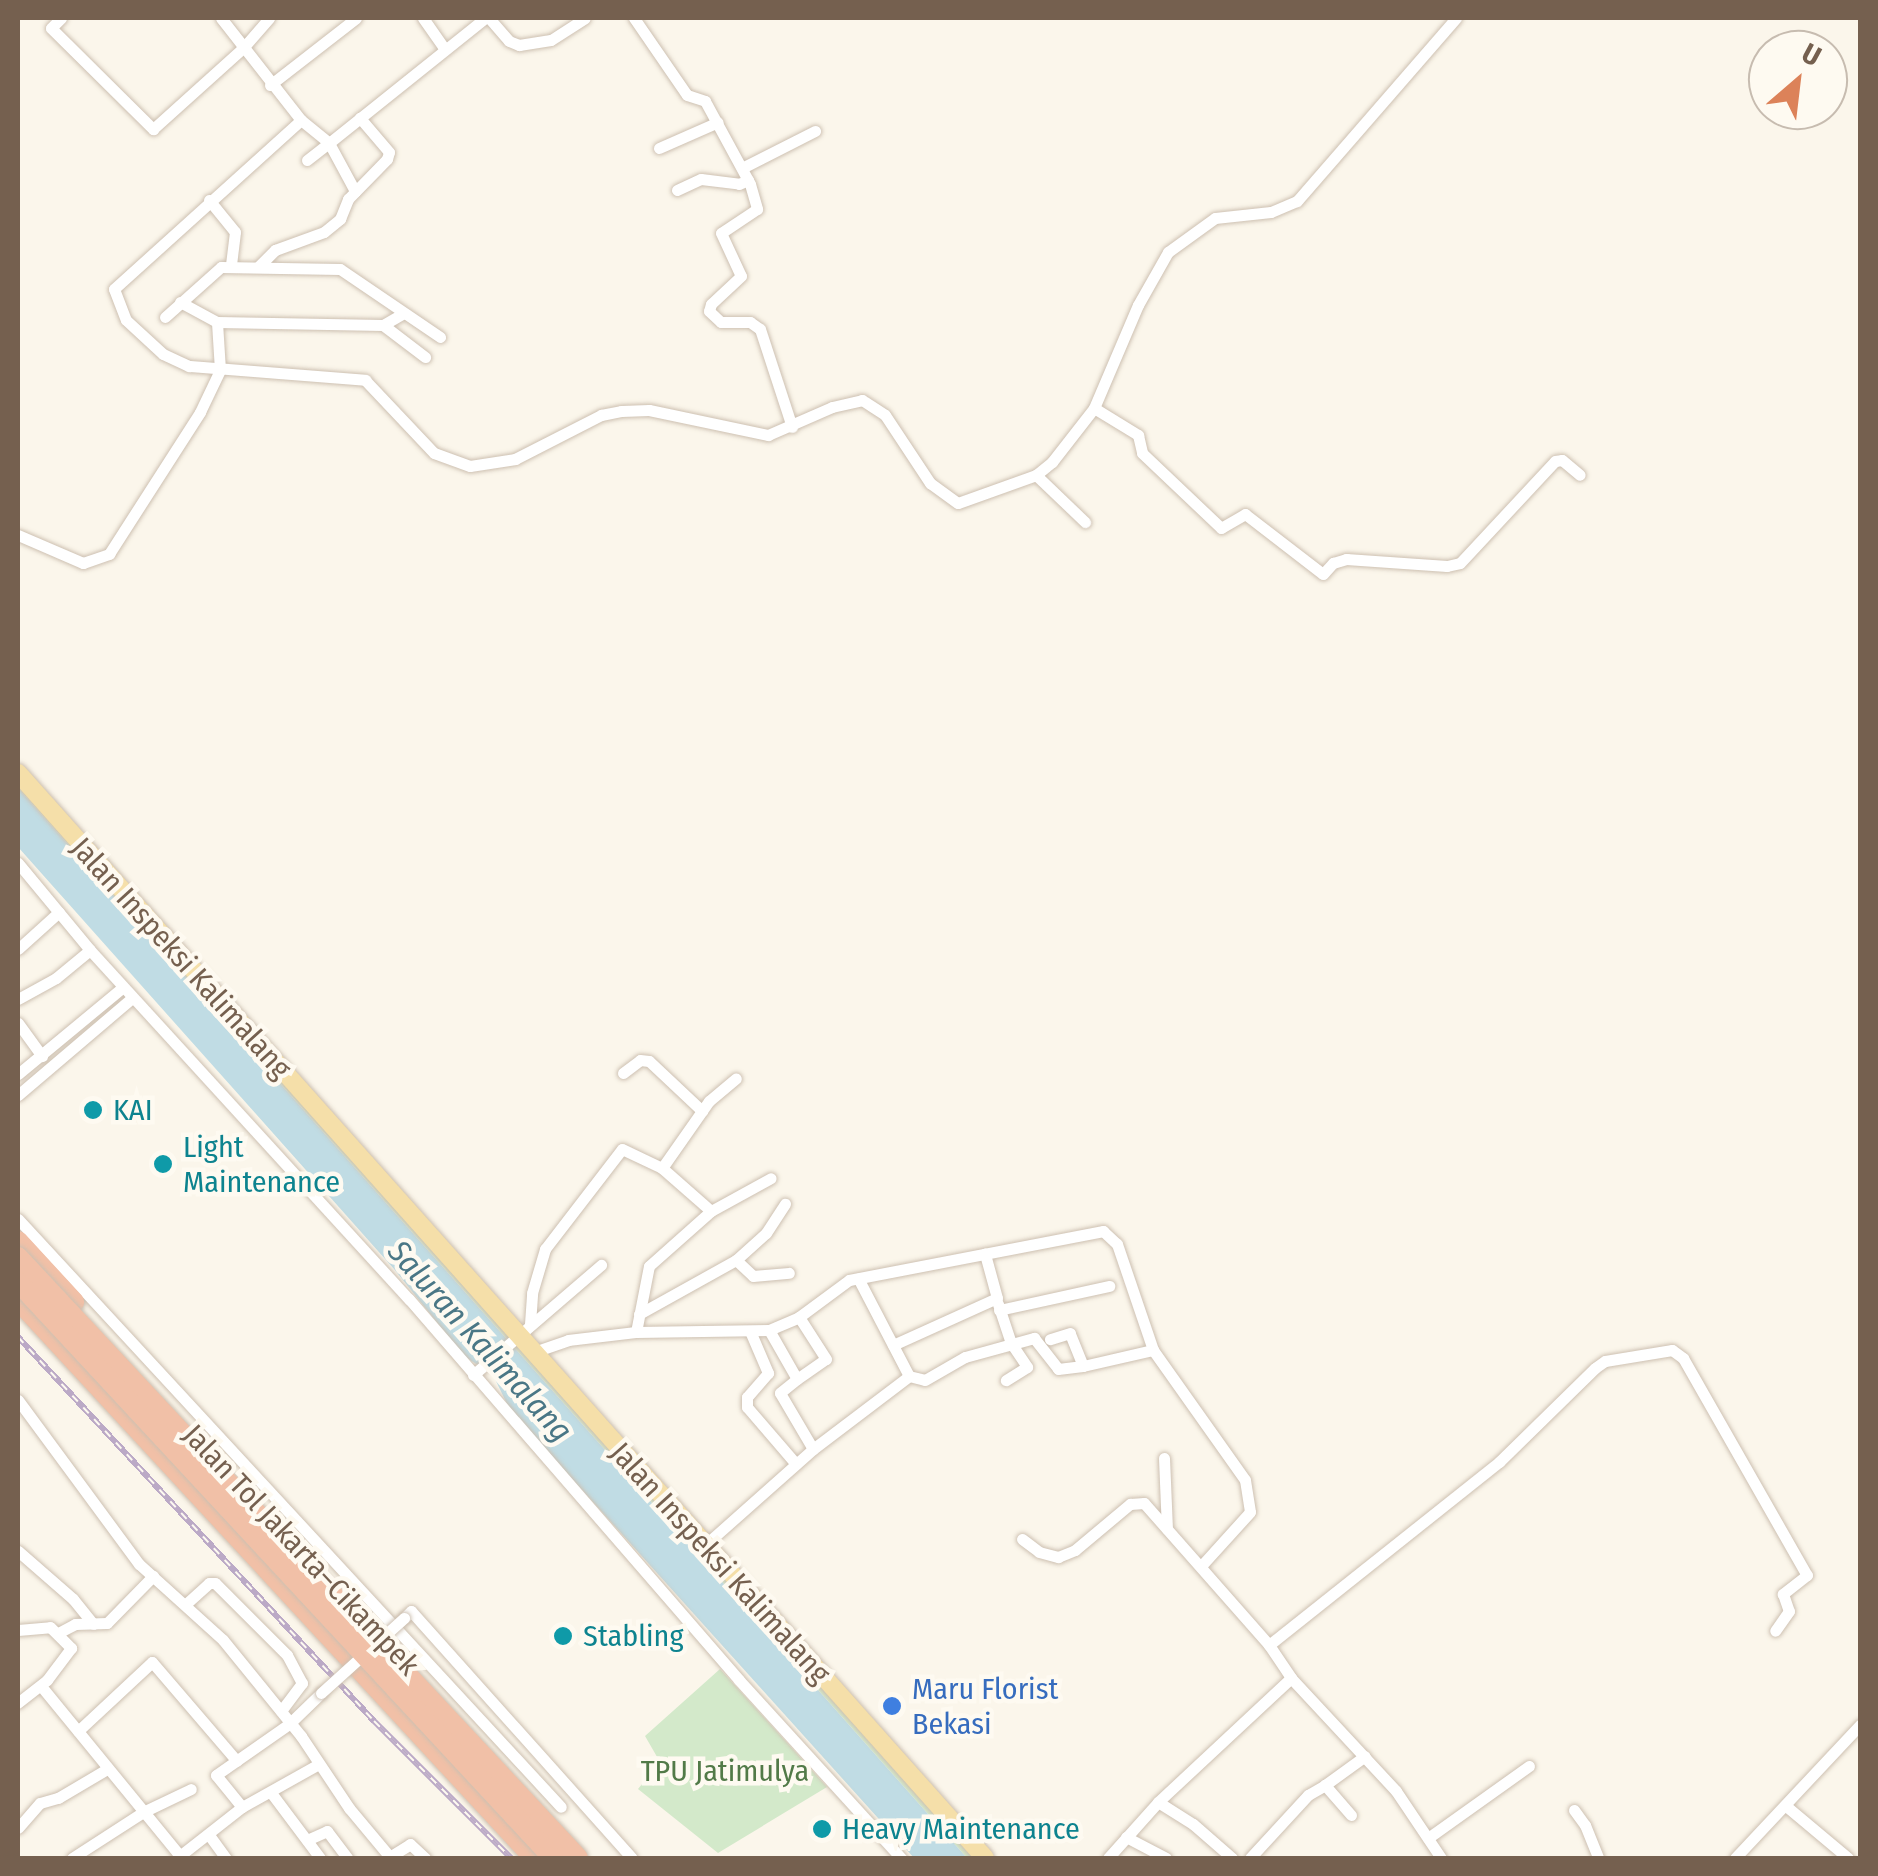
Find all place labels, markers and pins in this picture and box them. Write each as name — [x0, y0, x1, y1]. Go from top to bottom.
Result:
place label: KAI — [113, 1092, 153, 1128]
marker: KAI — [82, 1099, 104, 1121]
place label: Light Maintenance — [183, 1129, 340, 1200]
marker: Light Maintenance — [152, 1153, 174, 1175]
place label: Stabling — [583, 1618, 684, 1654]
marker: Stabling — [552, 1625, 574, 1647]
place label: Maru Florist Bekasi — [912, 1671, 1058, 1742]
marker: Maru Florist Bekasi — [881, 1695, 903, 1717]
place label: Heavy Maintenance — [842, 1811, 1080, 1847]
marker: Heavy Maintenance — [811, 1818, 833, 1840]

